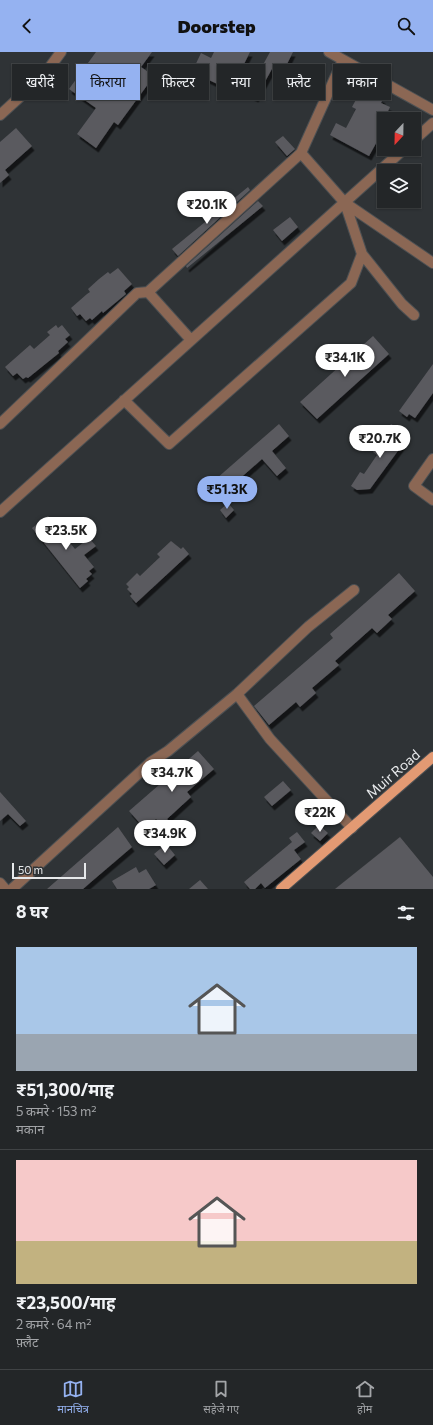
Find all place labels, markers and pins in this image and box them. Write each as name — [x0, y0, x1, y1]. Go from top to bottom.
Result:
pin: ₹20.1K — [174, 191, 240, 225]
pin: ₹34.1K — [312, 344, 378, 378]
pin: ₹20.7K — [347, 425, 413, 459]
pin: ₹51.3K — [194, 476, 260, 510]
pin: ₹23.5K — [33, 517, 99, 551]
pin: ₹34.7K — [139, 759, 205, 793]
pin: ₹22K — [296, 799, 344, 833]
pin: ₹34.9K — [132, 820, 198, 854]

